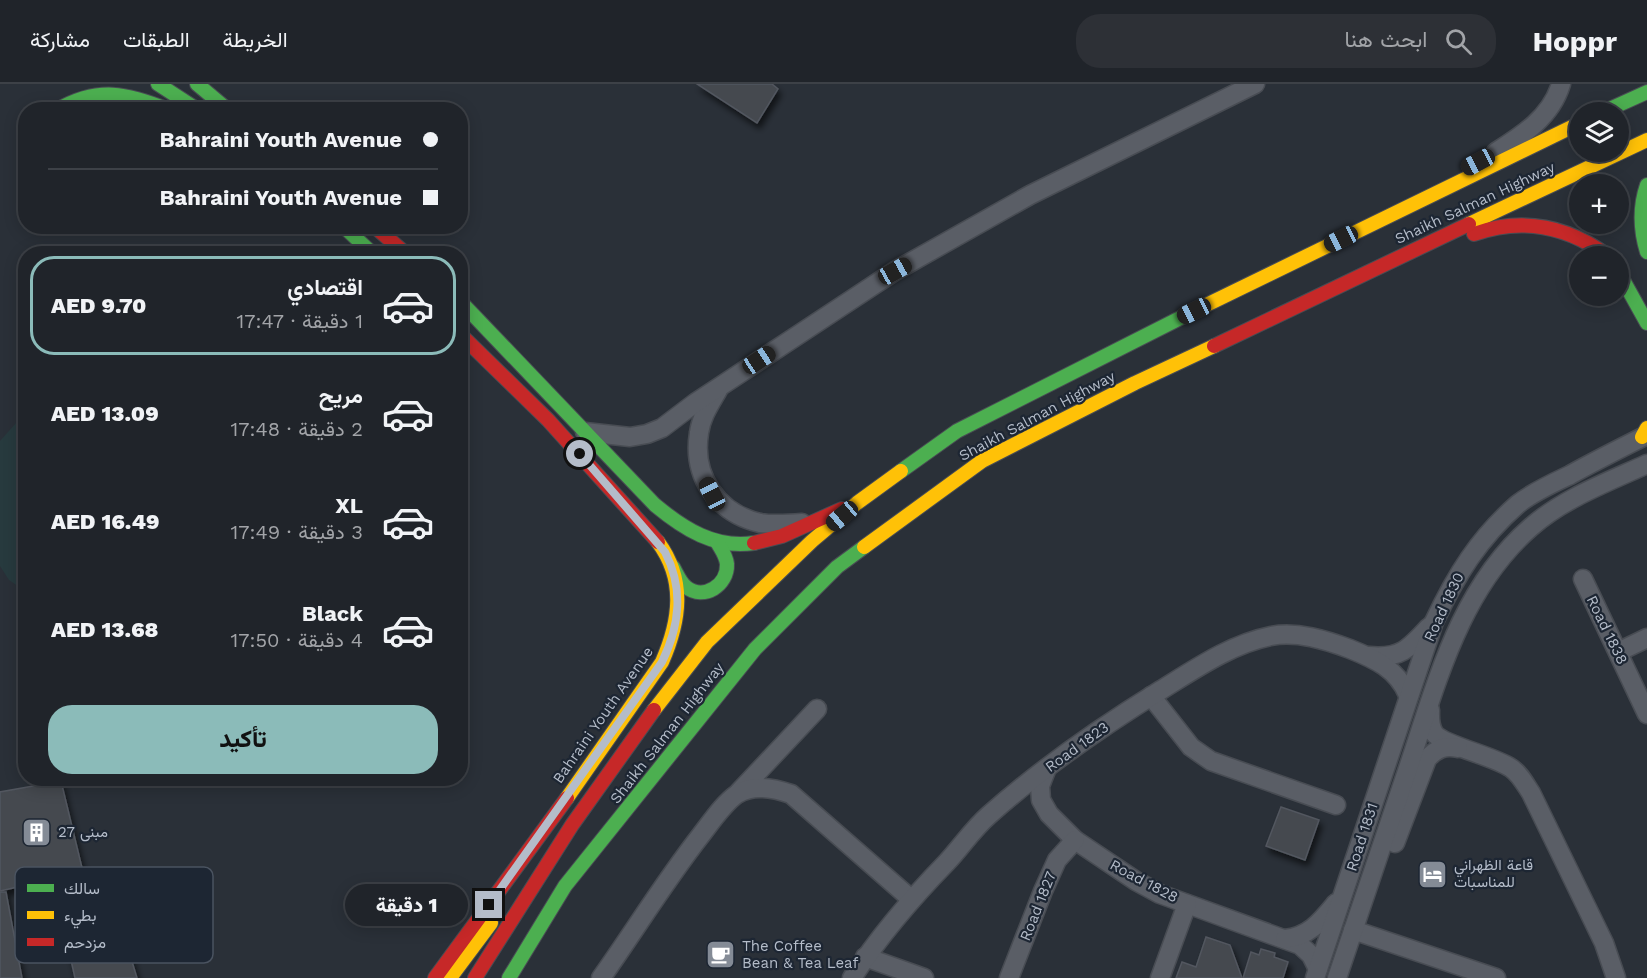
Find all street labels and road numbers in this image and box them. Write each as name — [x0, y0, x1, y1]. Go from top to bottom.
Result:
street label: Shaikh Salman Highway — [1392, 158, 1558, 248]
street label: Shaikh Salman Highway — [956, 367, 1118, 465]
street label: Road 1830 — [1420, 570, 1468, 644]
street label: Road 1838 — [1583, 593, 1631, 667]
street label: Bahraini Youth Avenue — [549, 643, 657, 787]
street label: Shaikh Salman Highway — [606, 659, 728, 807]
street label: Road 1823 — [1042, 718, 1112, 776]
street label: Road 1831 — [1342, 801, 1382, 873]
street label: Road 1828 — [1107, 856, 1181, 906]
street label: Road 1827 — [1016, 869, 1060, 943]

